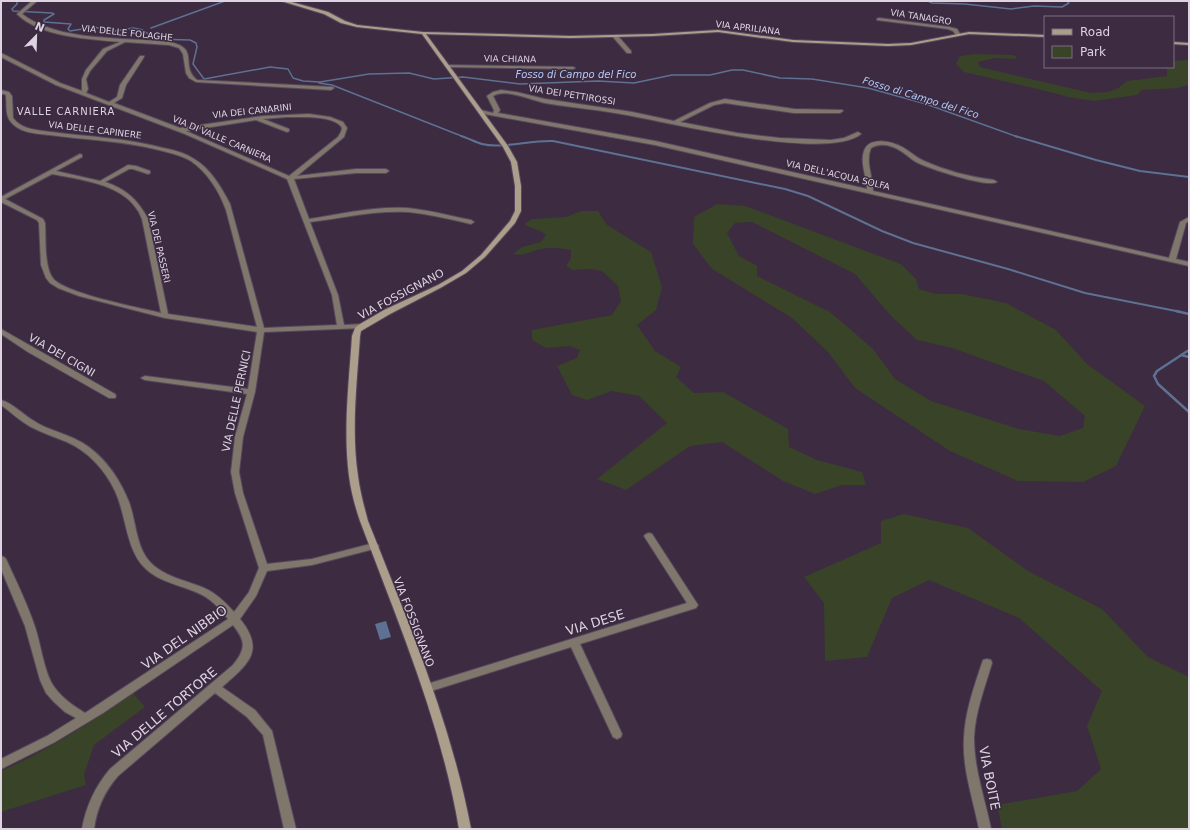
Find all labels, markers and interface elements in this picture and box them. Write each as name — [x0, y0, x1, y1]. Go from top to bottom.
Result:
street label: VIA TANAGRO — [890, 7, 952, 27]
north arrow — [16, 16, 56, 56]
legend — [1044, 16, 1174, 68]
text: N — [33, 19, 46, 35]
street label: VIA APRILIANA — [715, 19, 782, 37]
street label: VIA DELLE FOLAGHE — [81, 23, 174, 43]
text: Road — [1080, 25, 1110, 39]
text: Park — [1080, 45, 1106, 59]
street label: VIA CHIANA — [484, 54, 537, 64]
water label: Fosso di Campo del Fico — [516, 69, 637, 80]
water label: Fosso di Campo del Fico — [861, 75, 980, 120]
street label: VIA DEI PETTIROSSI — [528, 83, 616, 107]
street label: VIA DEI CANARINI — [212, 102, 292, 120]
district label: VALLE CARNIERA — [17, 106, 115, 117]
street label: VIA DI VALLE CARNIERA — [171, 114, 274, 165]
street label: VIA DELLE CAPINERE — [48, 119, 143, 141]
street label: VIA DELL'ACQUA SOLFA — [785, 158, 892, 192]
street label: VIA DEI PASSERI — [146, 210, 172, 284]
street label: VIA FOSSIGNANO — [356, 266, 447, 323]
street label: VIA DEI CIGNI — [26, 331, 97, 380]
street label: VIA DELLE PERNICI — [219, 349, 254, 453]
street label: VIA FOSSIGNANO — [390, 575, 437, 669]
street label: VIA DEL NIBBIO — [139, 602, 230, 672]
street label: VIA DESE — [564, 606, 626, 638]
street label: VIA DELLE TORTORE — [109, 664, 220, 761]
street label: VIA BOITE — [976, 745, 1003, 811]

